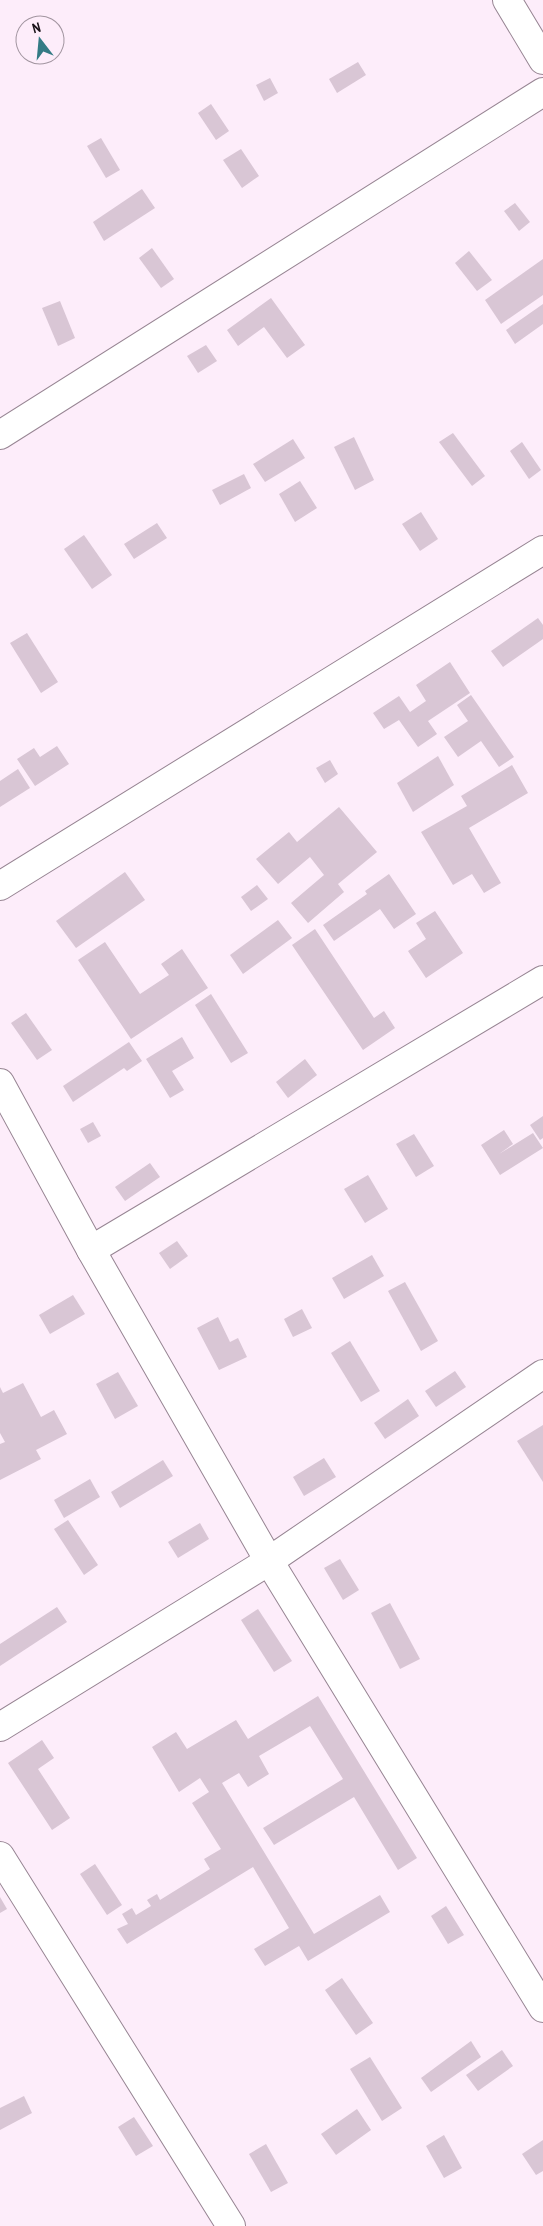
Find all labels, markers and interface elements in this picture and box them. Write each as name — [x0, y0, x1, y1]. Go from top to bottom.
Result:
north arrow — [15, 15, 65, 65]
text: N — [30, 18, 43, 37]

